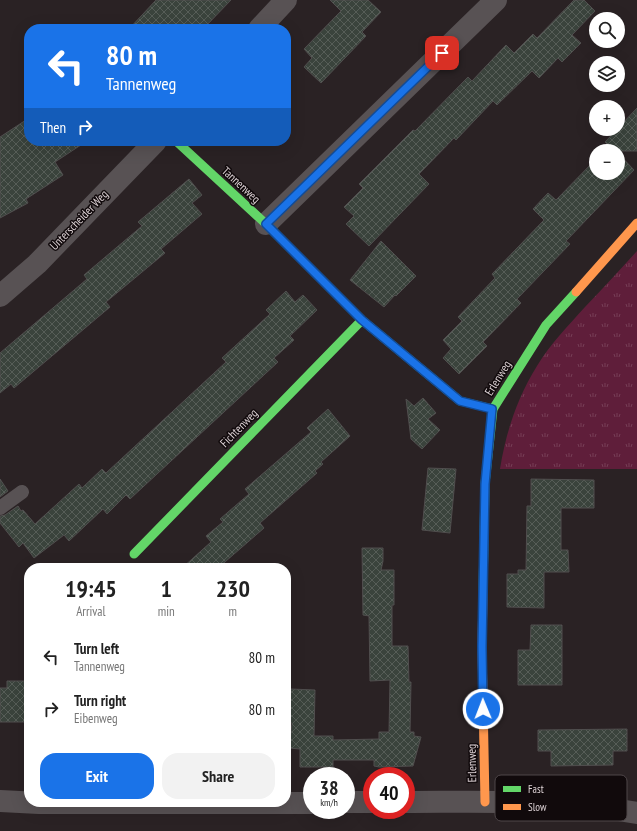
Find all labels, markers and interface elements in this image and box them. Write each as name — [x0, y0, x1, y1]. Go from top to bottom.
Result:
map controls — [589, 12, 625, 180]
button: search — [589, 12, 625, 48]
text: 80 m — [106, 36, 157, 73]
pin — [425, 36, 459, 70]
icon: left — [40, 40, 92, 92]
icon: arrive — [431, 42, 453, 64]
button: layers — [589, 56, 625, 92]
text: Tannenweg — [106, 72, 176, 95]
button: + — [589, 100, 625, 136]
icon: right — [74, 116, 96, 138]
text: Then — [40, 118, 66, 137]
button: − — [589, 144, 625, 180]
street label: Tannenweg — [219, 163, 264, 206]
street label: Unterscheider Weg — [46, 187, 111, 253]
street label: Erlenweg — [481, 357, 514, 398]
street label: Fichtenweg — [217, 405, 261, 450]
text: 19:45 — [65, 573, 117, 604]
text: 1 — [160, 573, 172, 604]
text: 230 — [216, 573, 250, 604]
text: Arrival — [76, 603, 106, 620]
text: min — [158, 603, 175, 620]
text: m — [229, 603, 237, 620]
text: Turn left — [74, 639, 119, 658]
icon: left — [40, 646, 62, 668]
text: 80 m — [249, 648, 275, 667]
text: Tannenweg — [74, 658, 125, 675]
position arrow — [462, 688, 504, 730]
text: Turn right — [74, 691, 126, 710]
icon: right — [40, 698, 62, 720]
text: 80 m — [249, 700, 275, 719]
text: Eibenweg — [74, 710, 118, 727]
street label: Erlenweg — [464, 744, 479, 782]
button: Exit — [40, 753, 154, 799]
button: Share — [162, 753, 275, 799]
speed limit sign: 40 — [363, 767, 415, 819]
text: 38 — [319, 775, 339, 801]
legend — [495, 775, 627, 821]
text: Fast — [528, 782, 544, 796]
text: km/h — [320, 796, 338, 809]
text: Slow — [528, 800, 547, 814]

